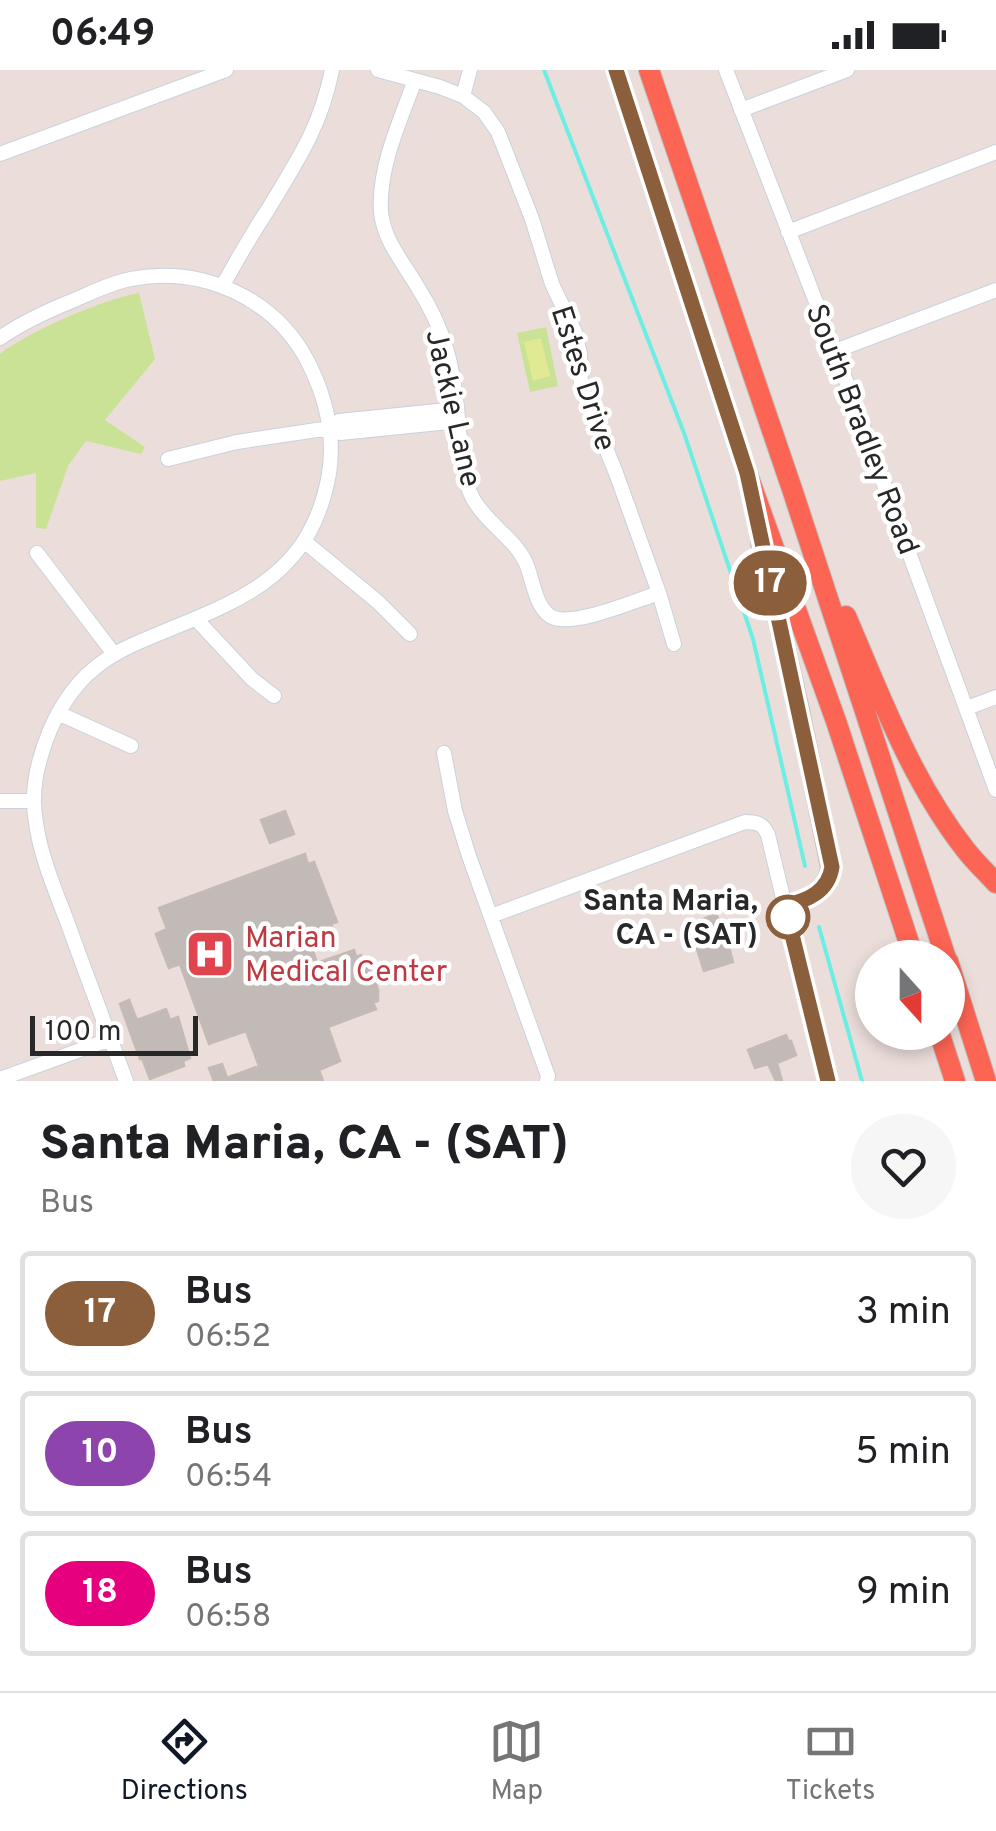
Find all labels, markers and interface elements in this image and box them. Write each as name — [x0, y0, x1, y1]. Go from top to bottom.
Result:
text: 06:49 — [50, 11, 155, 60]
street label: South Bradley Road — [796, 299, 925, 560]
street label: Estes Drive — [541, 302, 622, 456]
street label: Jackie Lane — [415, 326, 488, 491]
line badge: 17 — [725, 550, 815, 616]
text: 17 — [754, 561, 786, 605]
place label: Santa Maria, CA - (SAT) — [583, 884, 758, 955]
marker: Santa Maria, CA - (SAT) — [767, 896, 809, 938]
place label: Marian Medical Center — [245, 921, 448, 992]
hospital icon: Marian Medical Center — [184, 928, 236, 980]
north arrow — [855, 940, 965, 1050]
map controls — [855, 940, 965, 1050]
scale bar — [30, 1011, 198, 1056]
text: 100 m — [45, 1015, 121, 1051]
button: heart — [851, 1114, 956, 1219]
text: Santa Maria, CA - (SAT) — [40, 1116, 569, 1176]
text: Bus — [40, 1184, 94, 1224]
text: Bus — [185, 1269, 252, 1318]
text: 3 min — [856, 1289, 951, 1338]
text: 17 — [84, 1291, 116, 1335]
text: 06:52 — [185, 1318, 271, 1358]
text: Bus — [185, 1409, 252, 1458]
text: 5 min — [855, 1429, 951, 1478]
text: 10 — [81, 1431, 119, 1475]
text: 06:54 — [185, 1458, 272, 1498]
text: Bus — [185, 1549, 252, 1598]
text: 9 min — [856, 1569, 951, 1618]
text: 18 — [82, 1571, 118, 1615]
text: 06:58 — [185, 1598, 271, 1638]
tab: Directions — [121, 1714, 248, 1810]
tab: Map — [489, 1714, 544, 1810]
tab: Tickets — [786, 1714, 875, 1810]

